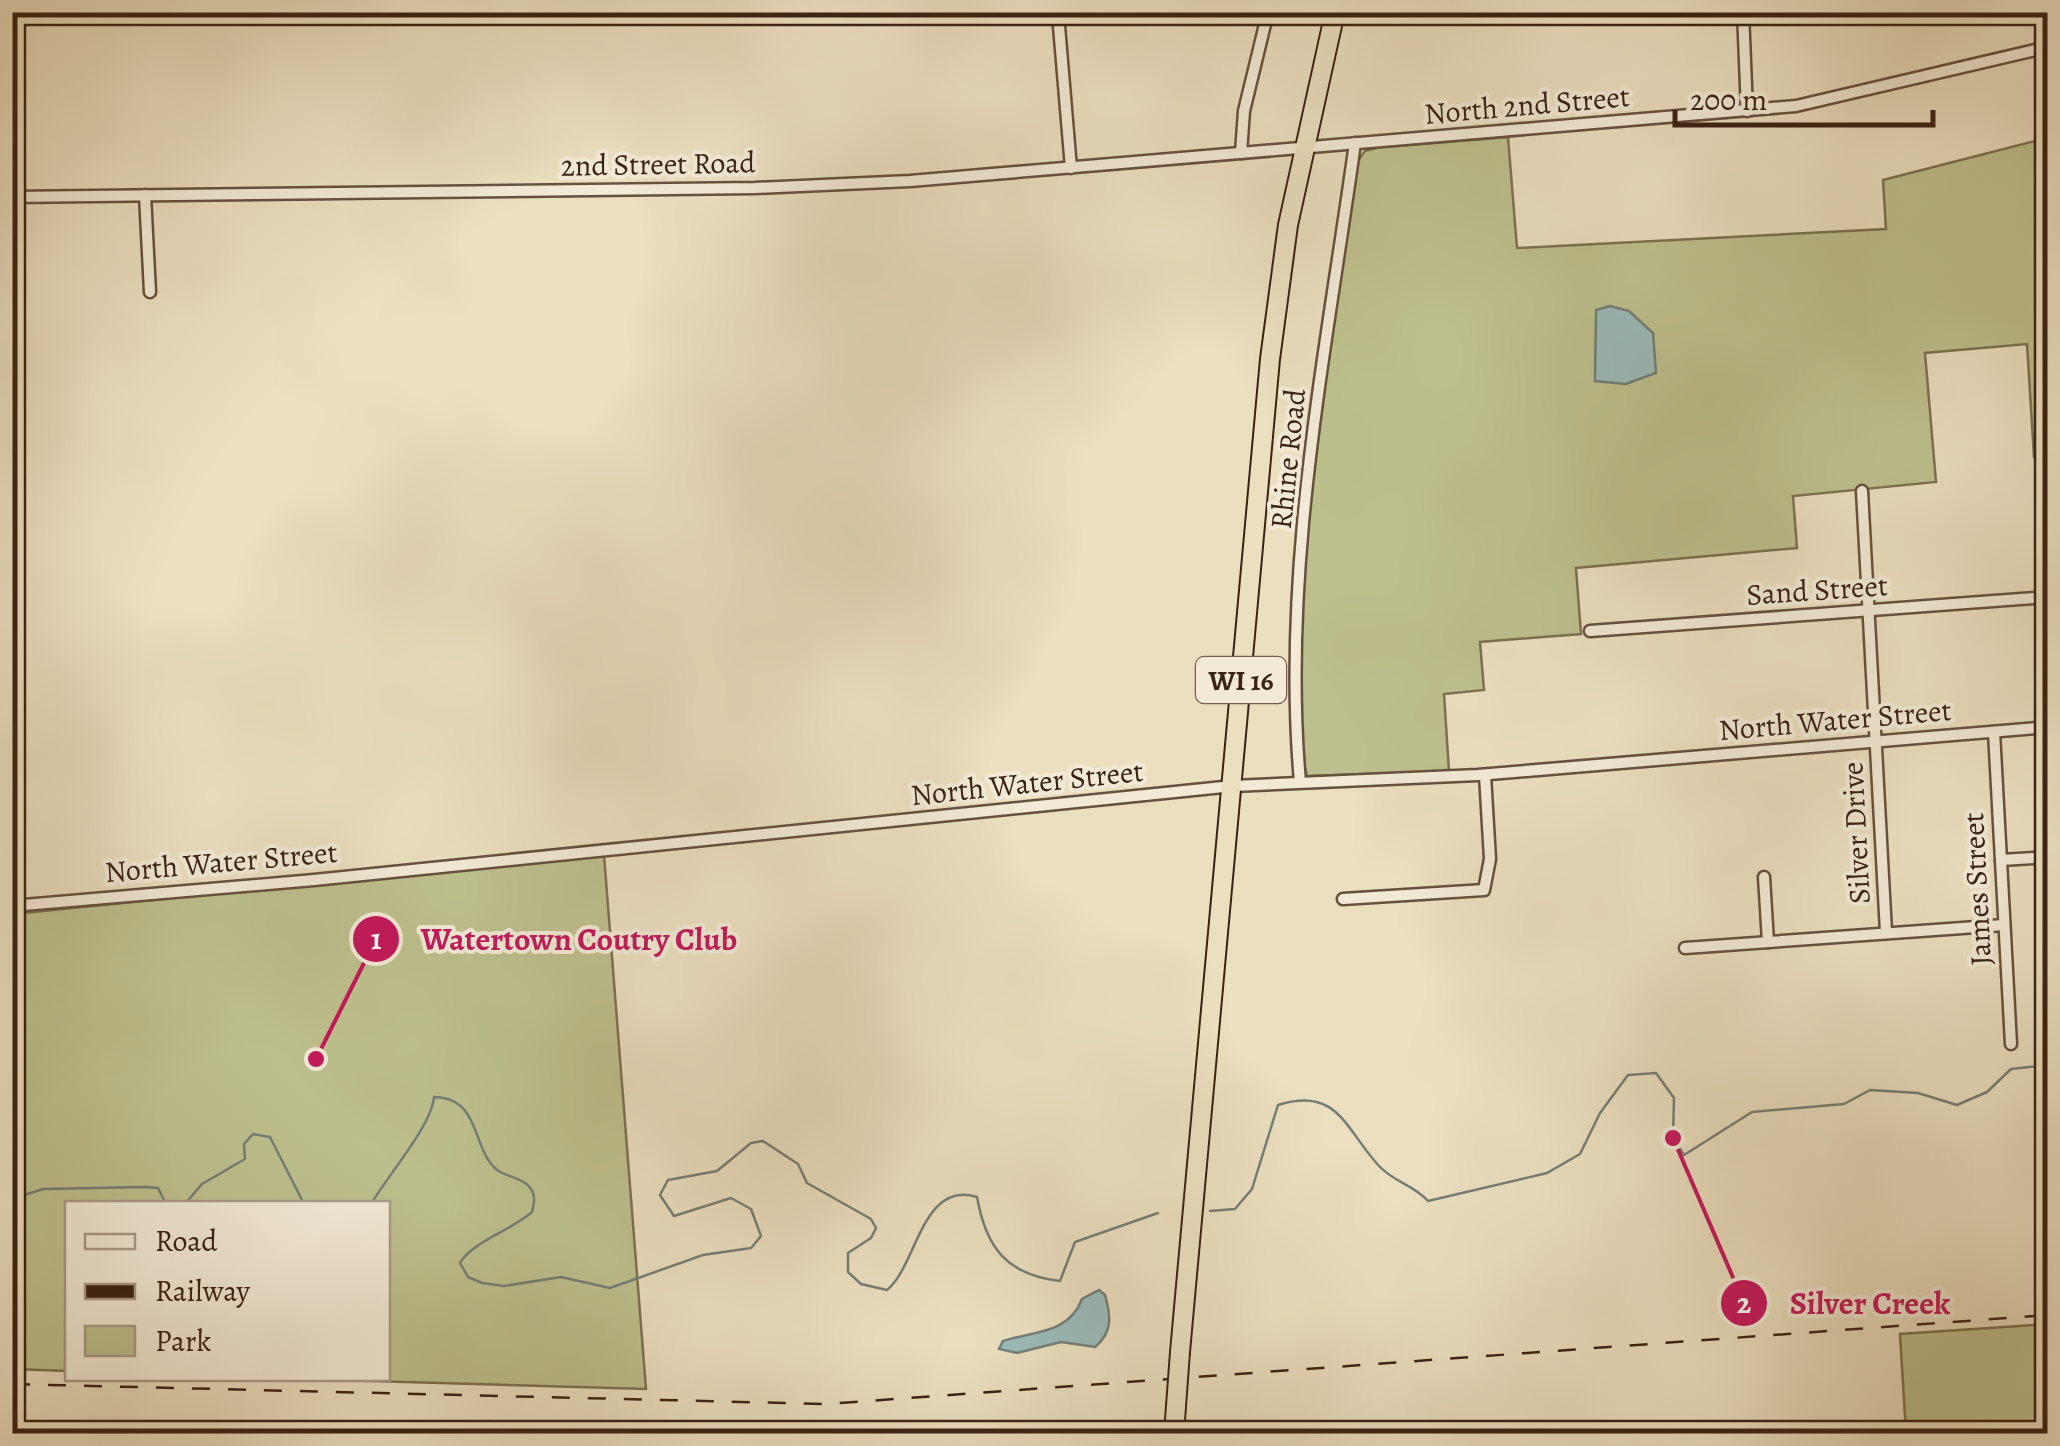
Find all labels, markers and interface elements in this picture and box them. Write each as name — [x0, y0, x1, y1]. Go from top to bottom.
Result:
scale bar — [1675, 65, 1932, 127]
street label: North 2nd Street — [1423, 76, 1631, 134]
text: 200 m — [1690, 80, 1767, 120]
street label: 2nd Street Road — [560, 142, 757, 186]
street label: Rhine Road — [1261, 386, 1315, 531]
street label: Sand Street — [1745, 565, 1889, 615]
road number: WI 16 — [1196, 657, 1286, 703]
street label: North Water Street — [1717, 690, 1953, 750]
street label: North Water Street — [909, 751, 1145, 815]
street label: Silver Drive — [1832, 761, 1880, 905]
street label: James Street — [1953, 811, 2001, 966]
street label: North Water Street — [103, 832, 339, 892]
callout: Watertown Coutry Club — [351, 908, 758, 970]
text: Watertown Coutry Club — [420, 917, 737, 961]
text: 1 — [371, 919, 382, 959]
legend — [65, 1201, 390, 1381]
text: Road — [155, 1221, 218, 1261]
text: Railway — [155, 1271, 251, 1311]
callout: Silver Creek — [1719, 1272, 1970, 1334]
text: Silver Creek — [1790, 1281, 1951, 1325]
text: 2 — [1737, 1283, 1752, 1323]
text: Park — [155, 1321, 211, 1361]

